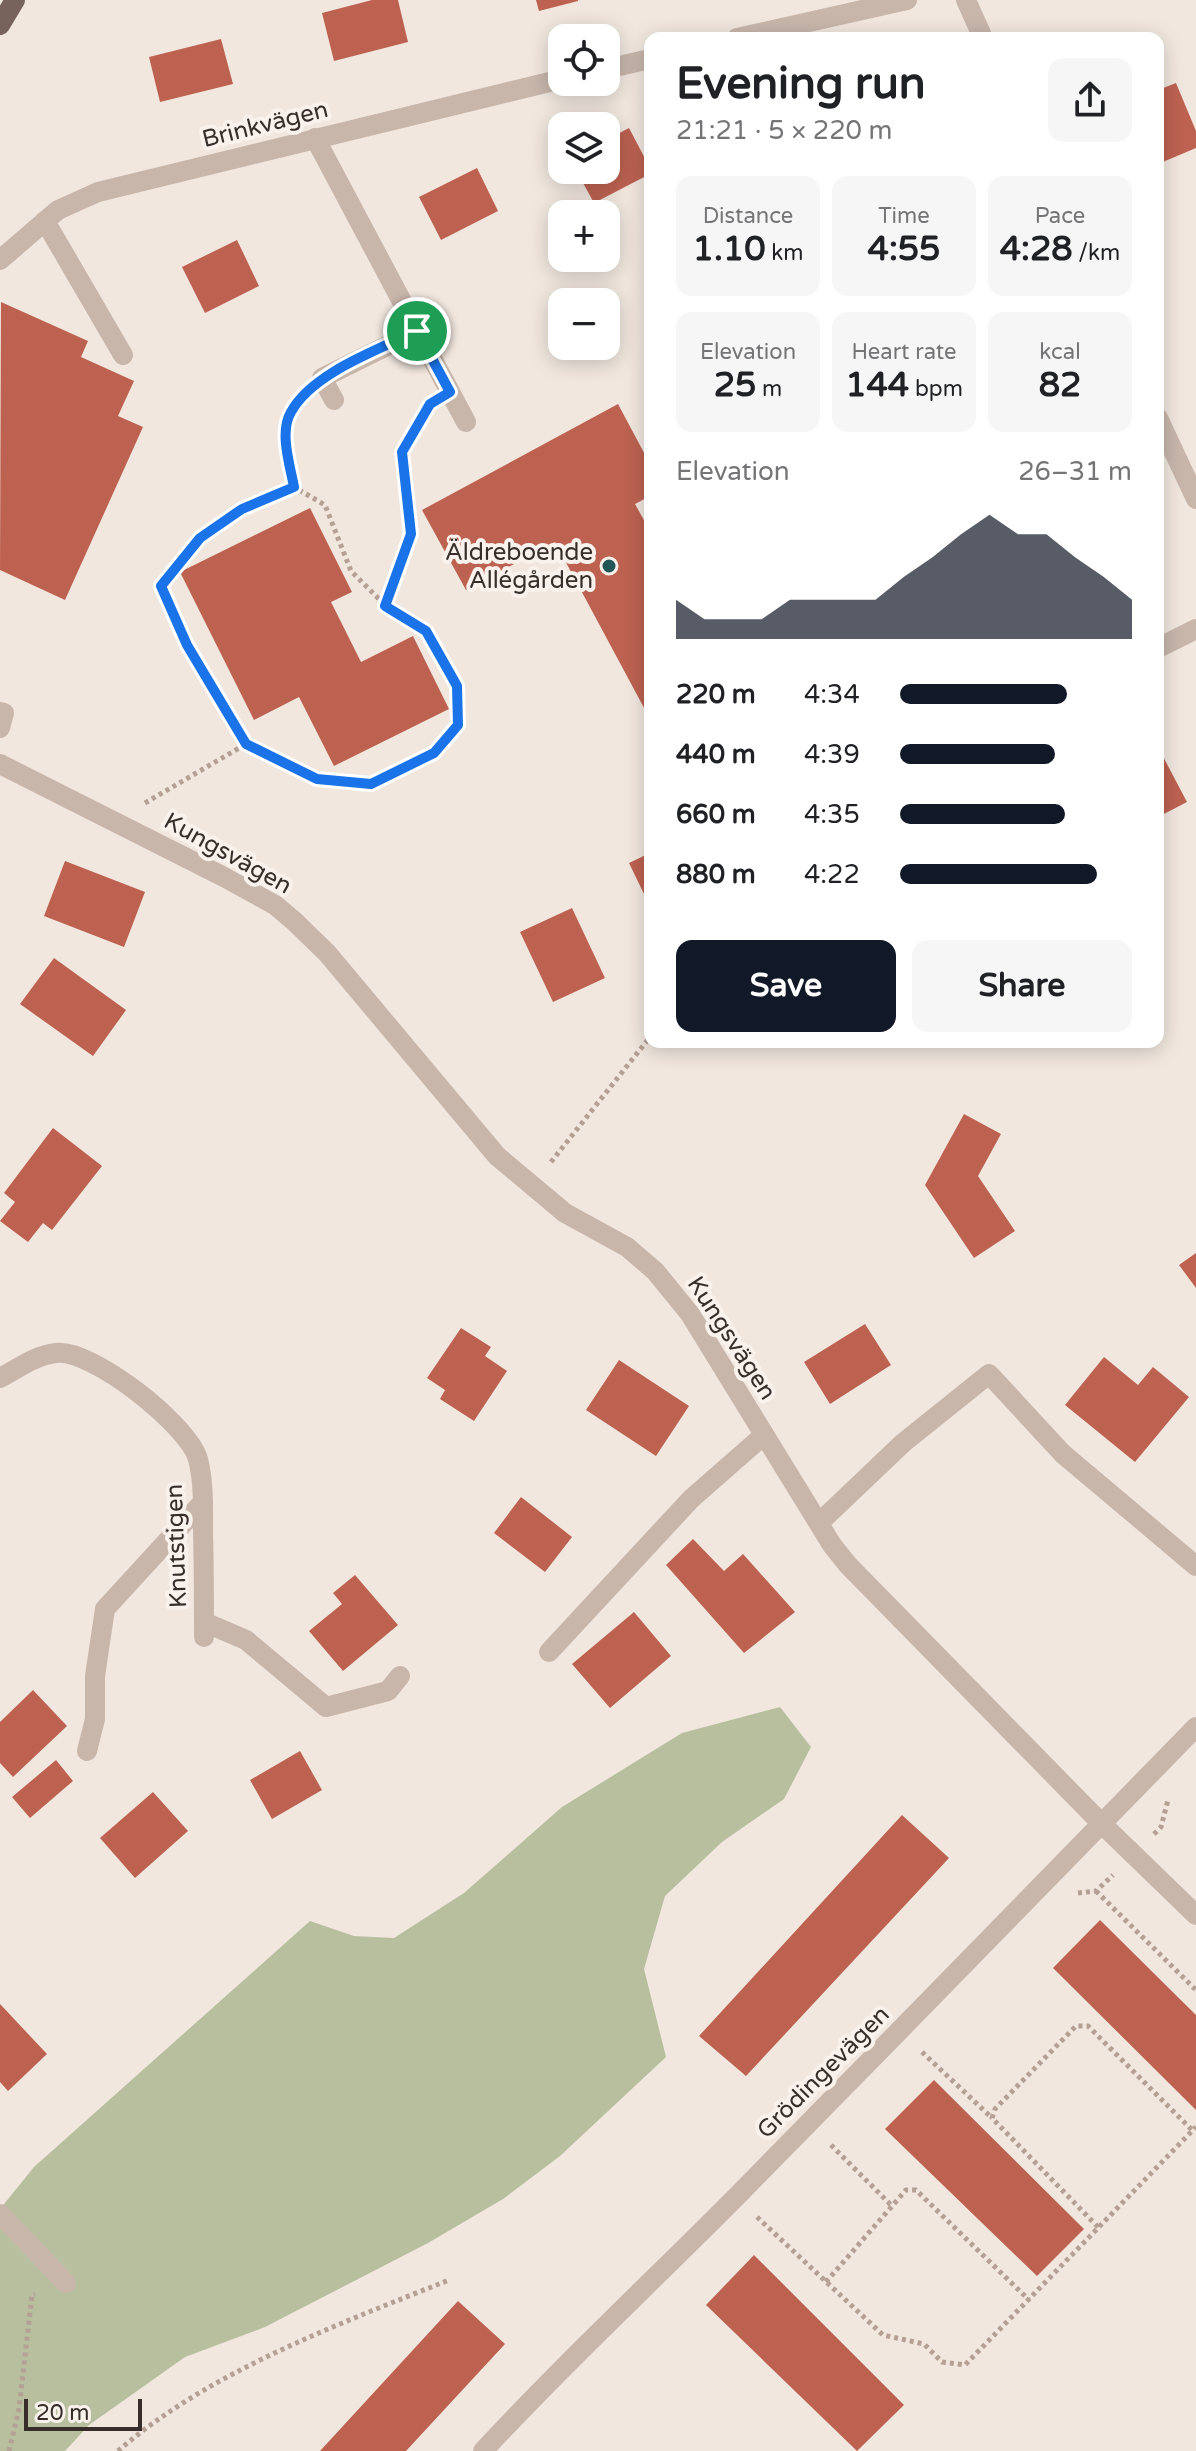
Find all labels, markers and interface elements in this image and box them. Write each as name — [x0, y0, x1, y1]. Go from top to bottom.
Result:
map controls — [548, 24, 620, 360]
button: locate — [548, 24, 620, 96]
text: Evening run — [676, 58, 925, 111]
button: share — [1048, 58, 1132, 142]
street label: Brinkvägen — [199, 95, 331, 154]
button: layers — [548, 112, 620, 184]
text: 21:21 · 5 × 220 m — [676, 115, 892, 146]
button: + — [548, 200, 620, 272]
text: Distance — [703, 203, 793, 229]
text: Time — [878, 203, 930, 229]
text: Pace — [1035, 203, 1085, 229]
text: 1.10 — [693, 229, 766, 270]
text: 4:55 — [868, 229, 940, 270]
text: 4:28 — [1000, 229, 1073, 270]
text: km — [766, 240, 803, 266]
text: /km — [1073, 240, 1120, 266]
button: − — [548, 288, 620, 360]
pin — [383, 297, 451, 365]
icon: arrive — [395, 309, 439, 353]
text: Elevation — [700, 339, 796, 365]
text: Heart rate — [852, 339, 956, 365]
text: kcal — [1039, 339, 1081, 365]
text: 25 — [714, 365, 756, 406]
text: 144 — [845, 365, 909, 406]
text: 82 — [1039, 365, 1081, 406]
text: m — [756, 376, 782, 402]
text: bpm — [909, 376, 963, 402]
text: Elevation — [676, 456, 790, 487]
text: 26–31 m — [1018, 456, 1132, 487]
place label: Äldreboende Allégården — [445, 538, 593, 595]
marker: Äldreboende Allégården — [600, 557, 618, 575]
text: 220 m — [676, 679, 756, 710]
text: 4:34 — [804, 679, 860, 710]
text: 440 m — [676, 739, 756, 770]
text: 4:39 — [804, 739, 860, 770]
text: 660 m — [676, 799, 756, 830]
text: 4:35 — [804, 799, 860, 830]
street label: Kungsvägen — [159, 807, 297, 900]
text: 880 m — [676, 859, 756, 890]
text: 4:22 — [804, 859, 860, 890]
button: Save — [676, 940, 896, 1032]
button: Share — [912, 940, 1132, 1032]
street label: Kungsvägen — [681, 1271, 782, 1405]
street label: Knutstigen — [160, 1483, 193, 1609]
street label: Grödingevägen — [751, 2000, 896, 2145]
scale bar — [24, 2395, 142, 2431]
text: 20 m — [36, 2400, 90, 2426]

